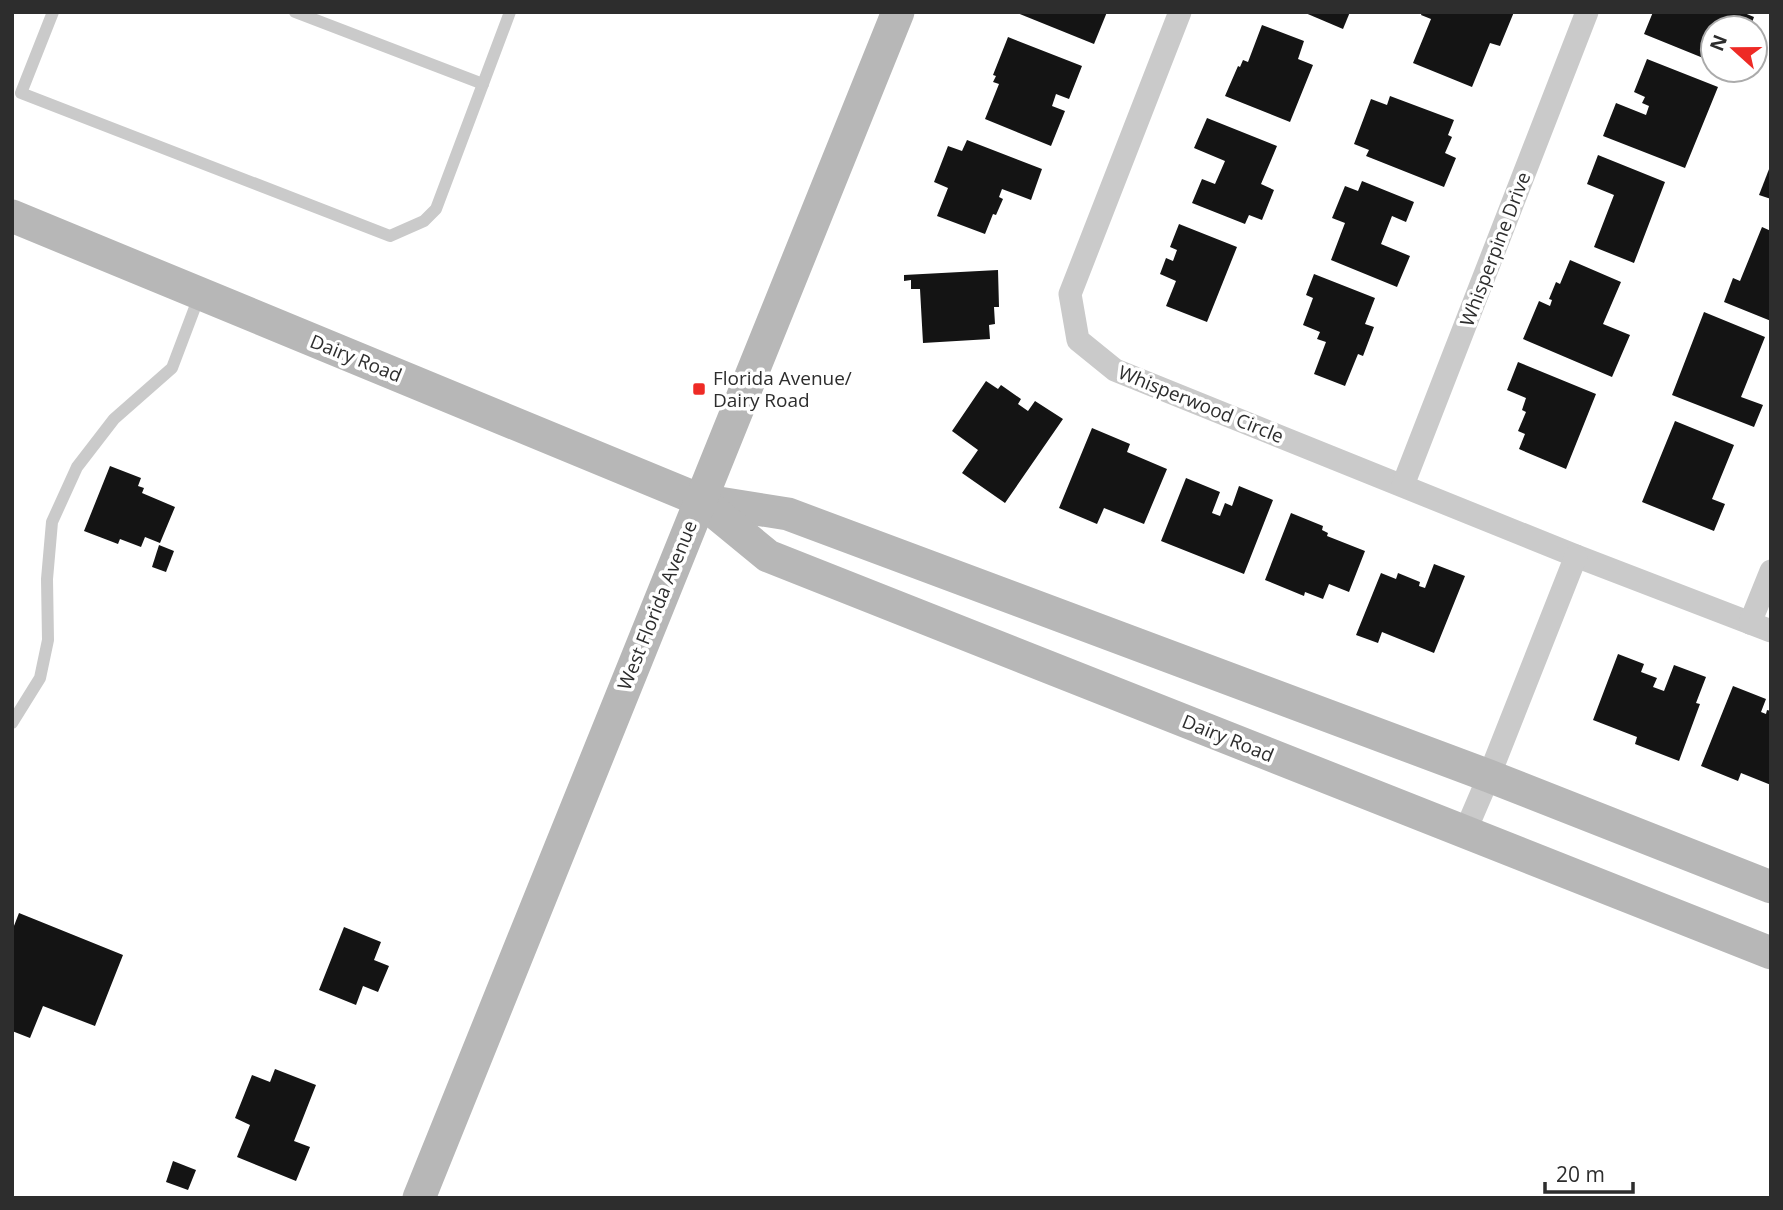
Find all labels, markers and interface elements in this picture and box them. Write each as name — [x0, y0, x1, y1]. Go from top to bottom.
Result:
north arrow — [1699, 14, 1769, 84]
text: N — [1703, 31, 1733, 55]
street label: Whisperpine Drive — [1454, 168, 1536, 330]
street label: Dairy Road — [306, 328, 406, 388]
street label: Whisperwood Circle — [1114, 359, 1288, 449]
place label: Florida Avenue/ Dairy Road — [713, 365, 852, 413]
marker: Florida Avenue/ Dairy Road — [691, 381, 707, 397]
street label: West Florida Avenue — [611, 516, 703, 694]
street label: Dairy Road — [1178, 708, 1278, 768]
scale bar — [1545, 1150, 1632, 1194]
text: 20 m — [1556, 1160, 1605, 1188]

